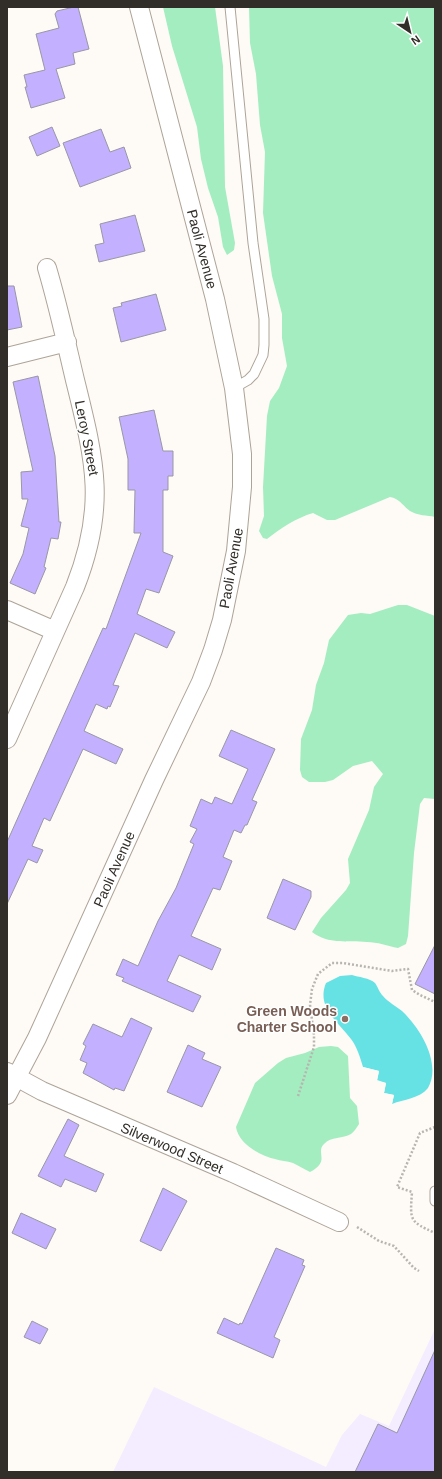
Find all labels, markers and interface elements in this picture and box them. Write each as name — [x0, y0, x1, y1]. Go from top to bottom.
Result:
north arrow — [390, 12, 430, 52]
text: N — [409, 33, 422, 47]
street label: Paoli Avenue — [184, 208, 220, 291]
street label: Leroy Street — [72, 399, 102, 477]
street label: Paoli Avenue — [216, 526, 246, 610]
street label: Paoli Avenue — [90, 828, 138, 909]
place label: Green Woods Charter School — [237, 1003, 337, 1035]
marker: Green Woods Charter School — [340, 1014, 350, 1024]
street label: Silverwood Street — [118, 1119, 226, 1177]

